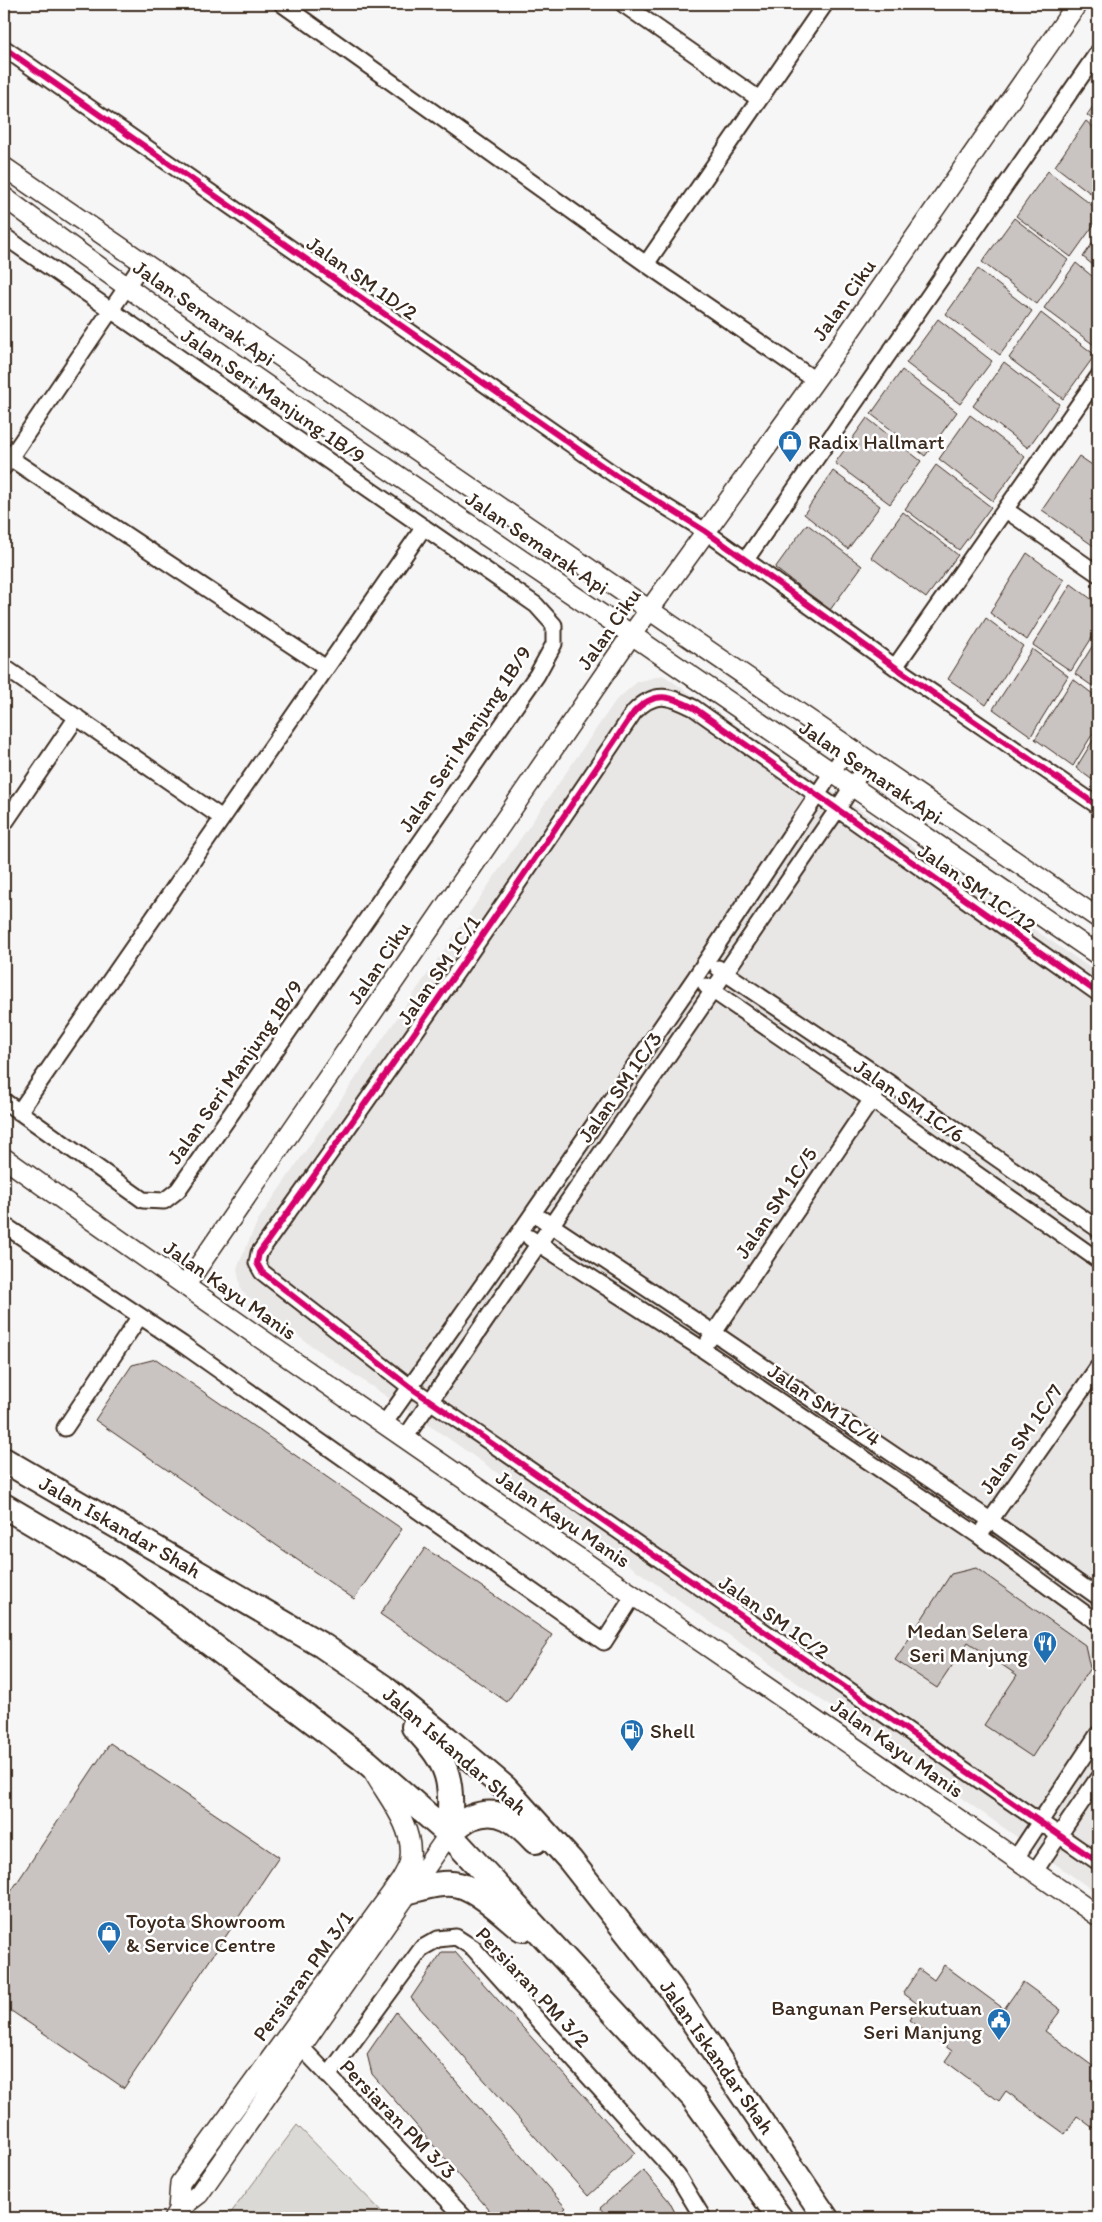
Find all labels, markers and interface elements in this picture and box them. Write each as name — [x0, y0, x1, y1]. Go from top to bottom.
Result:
street label: Jalan SM 1D/2 — [302, 230, 422, 325]
street label: Jalan Semarak Api — [129, 254, 280, 371]
street label: Jalan Ciku — [806, 254, 881, 345]
street label: Jalan Seri Manjung 1B/9 — [176, 322, 370, 469]
shop icon: Radix Hallmart — [777, 429, 803, 463]
place label: Radix Hallmart — [808, 429, 945, 454]
street label: Jalan Semarak Api — [461, 485, 614, 600]
street label: Jalan Ciku — [571, 583, 646, 674]
street label: Jalan Seri Manjung 1B/9 — [393, 641, 536, 837]
street label: Jalan Semarak Api — [795, 714, 948, 829]
street label: Jalan SM 1C/12 — [913, 838, 1041, 938]
street label: Jalan SM 1C/1 — [392, 910, 486, 1029]
street label: Jalan Ciku — [342, 916, 416, 1009]
street label: Jalan Seri Manjung 1B/9 — [161, 975, 308, 1169]
street label: Jalan SM 1C/3 — [572, 1027, 667, 1147]
street label: Jalan SM 1C/6 — [849, 1053, 969, 1148]
street label: Jalan SM 1C/5 — [729, 1142, 822, 1263]
street label: Jalan Kayu Manis — [159, 1234, 302, 1345]
street label: Jalan SM 1C/4 — [763, 1358, 886, 1452]
street label: Jalan SM 1C/7 — [974, 1379, 1068, 1498]
street label: Jalan Kayu Manis — [491, 1464, 635, 1573]
street label: Jalan Iskandar Shah — [35, 1470, 206, 1583]
street label: Jalan SM 1C/2 — [714, 1569, 834, 1664]
place label: Medan Selera Seri Manjung — [907, 1618, 1028, 1667]
restaurant icon: Medan Selera Seri Manjung — [1032, 1630, 1058, 1664]
street label: Jalan Iskandar Shah — [378, 1681, 532, 1820]
street label: Jalan Kayu Manis — [826, 1692, 969, 1803]
fuel station icon: Shell — [619, 1718, 645, 1752]
place label: Shell — [650, 1718, 695, 1743]
street label: Persiaran PM 3/1 — [247, 1905, 358, 2046]
place label: Toyota Showroom & Service Centre — [126, 1908, 286, 1957]
shop icon: Toyota Showroom & Service Centre — [96, 1920, 122, 1954]
street label: Persiaran PM 3/2 — [471, 1921, 596, 2052]
street label: Jalan Iskandar Shah — [655, 1975, 780, 2139]
place label: Bangunan Persekutuan Seri Manjung — [771, 1995, 982, 2044]
public building icon: Bangunan Persekutuan Seri Manjung — [986, 2007, 1012, 2041]
street label: Persiaran PM 3/3 — [335, 2054, 462, 2184]

